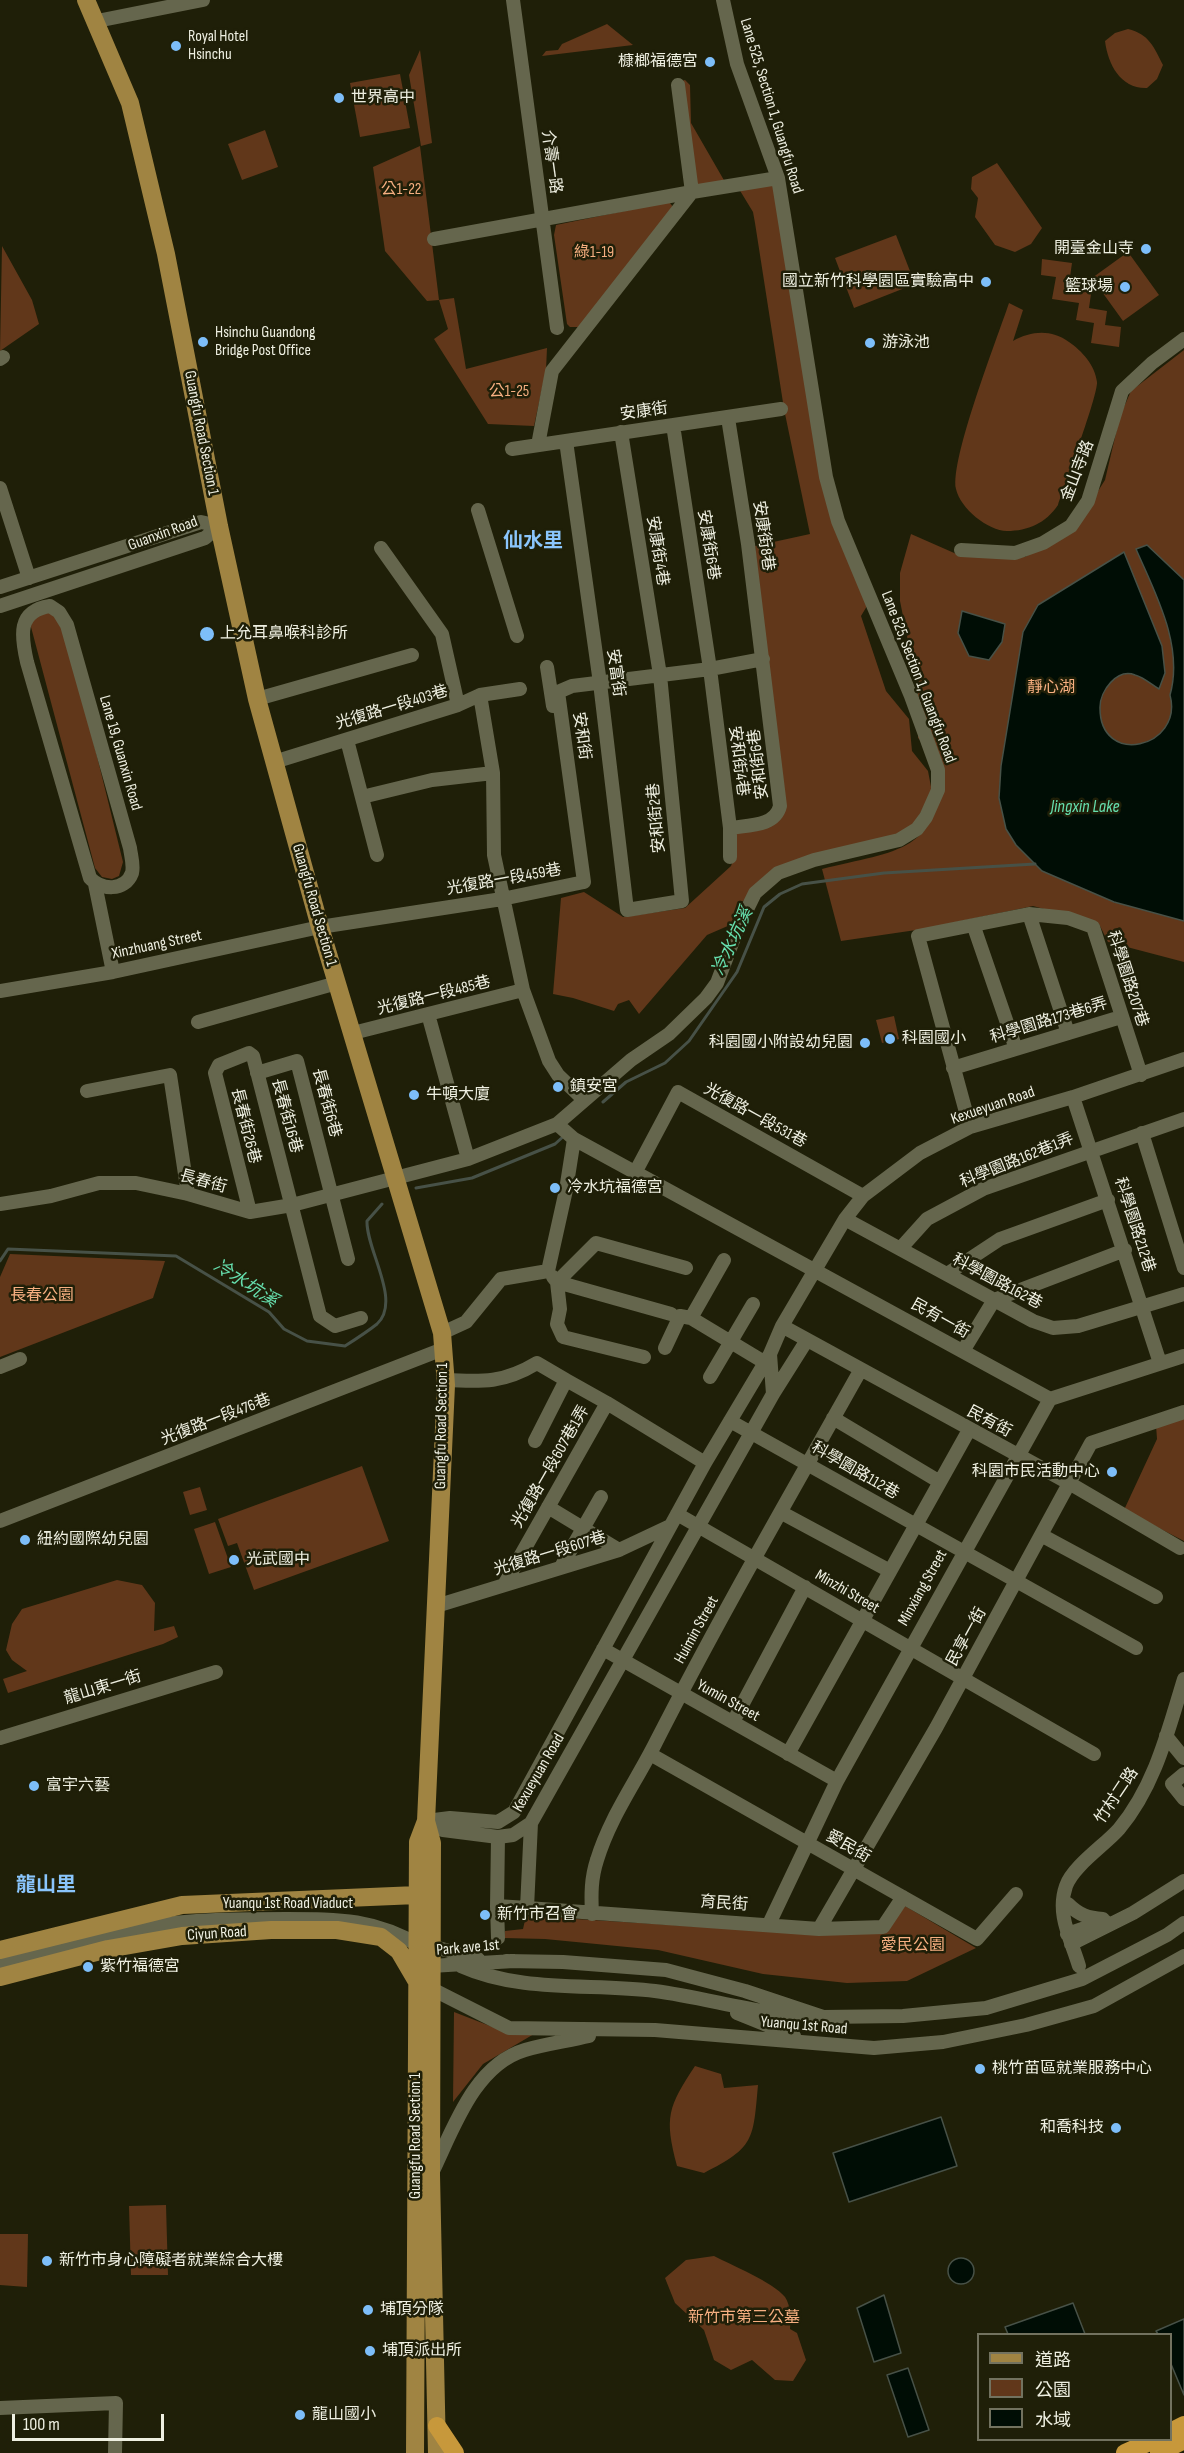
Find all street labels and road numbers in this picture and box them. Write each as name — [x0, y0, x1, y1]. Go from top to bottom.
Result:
street label: Lane 525, Section 1, Guangfu Road — [735, 16, 807, 196]
street label: 介壽一路 — [537, 129, 565, 195]
street label: Guangfu Road Section 1 — [180, 369, 222, 497]
street label: 安康街 — [619, 399, 669, 425]
street label: 金山寺路 — [1058, 438, 1098, 504]
street label: 安康街8巷 — [749, 500, 777, 572]
street label: 安康街6巷 — [693, 508, 723, 582]
street label: Guanxin Road — [126, 513, 200, 555]
street label: 安康街4巷 — [642, 515, 672, 587]
street label: Lane 525, Section 1, Guangfu Road — [876, 588, 960, 766]
street label: 安富街 — [602, 648, 628, 698]
street label: 光復路一段403巷 — [333, 682, 451, 734]
street label: Lane 19, Guanxin Road — [94, 693, 146, 813]
street label: 安和街 — [568, 711, 594, 761]
street label: 安和街4巷 — [724, 725, 752, 797]
street label: 安和街6巷 — [745, 728, 773, 800]
street label: 安和街2巷 — [644, 782, 670, 854]
street label: Guangfu Road Section 1 — [287, 842, 341, 968]
street label: 光復路一段459巷 — [445, 860, 563, 900]
street label: Xinzhuang Street — [110, 926, 204, 964]
street label: 科學園路207巷 — [1102, 928, 1152, 1030]
street label: 光復路一段485巷 — [375, 973, 493, 1019]
street label: 科學園路173巷6弄 — [988, 994, 1110, 1048]
street label: 長春街6巷 — [308, 1066, 344, 1140]
street label: 長春街16巷 — [267, 1077, 305, 1155]
street label: 光復路一段531巷 — [700, 1080, 810, 1152]
street label: Kexueyuan Road — [949, 1083, 1037, 1129]
street label: 長春街26巷 — [226, 1086, 264, 1166]
street label: 科學園路162巷1弄 — [957, 1129, 1077, 1193]
street label: 長春街 — [177, 1167, 229, 1197]
street label: 科學園路212巷 — [1110, 1175, 1158, 1275]
street label: 科學園路162巷 — [949, 1250, 1045, 1314]
street label: 民有一街 — [907, 1295, 973, 1343]
street label: Guangfu Road Section 1 — [431, 1363, 453, 1489]
street label: 光復路一段476巷 — [158, 1390, 274, 1450]
street label: 光復路一段607巷1弄 — [508, 1402, 594, 1532]
street label: 民有街 — [963, 1402, 1015, 1442]
street label: 科學園路112巷 — [808, 1438, 902, 1504]
street label: 光復路一段607巷 — [491, 1528, 609, 1580]
street label: Minxiang Street — [894, 1547, 952, 1629]
street label: Minzhi Street — [811, 1566, 883, 1618]
street label: Huimin Street — [671, 1593, 723, 1667]
street label: 民享一街 — [943, 1604, 991, 1670]
street label: 龍山東一街 — [62, 1667, 144, 1709]
street label: Yumin Street — [693, 1676, 763, 1726]
street label: Kexueyuan Road — [509, 1730, 569, 1816]
street label: 竹村二路 — [1091, 1764, 1143, 1828]
street label: 愛民街 — [822, 1827, 874, 1867]
street label: 育民街 — [699, 1893, 749, 1915]
street label: Yuanqu 1st Road Viaduct — [223, 1894, 353, 1914]
street label: Ciyun Road — [187, 1922, 247, 1946]
street label: Park ave 1st — [436, 1936, 500, 1960]
street label: Yuanqu 1st Road — [760, 2013, 848, 2039]
street label: Guangfu Road Section 1 — [406, 2073, 426, 2199]

